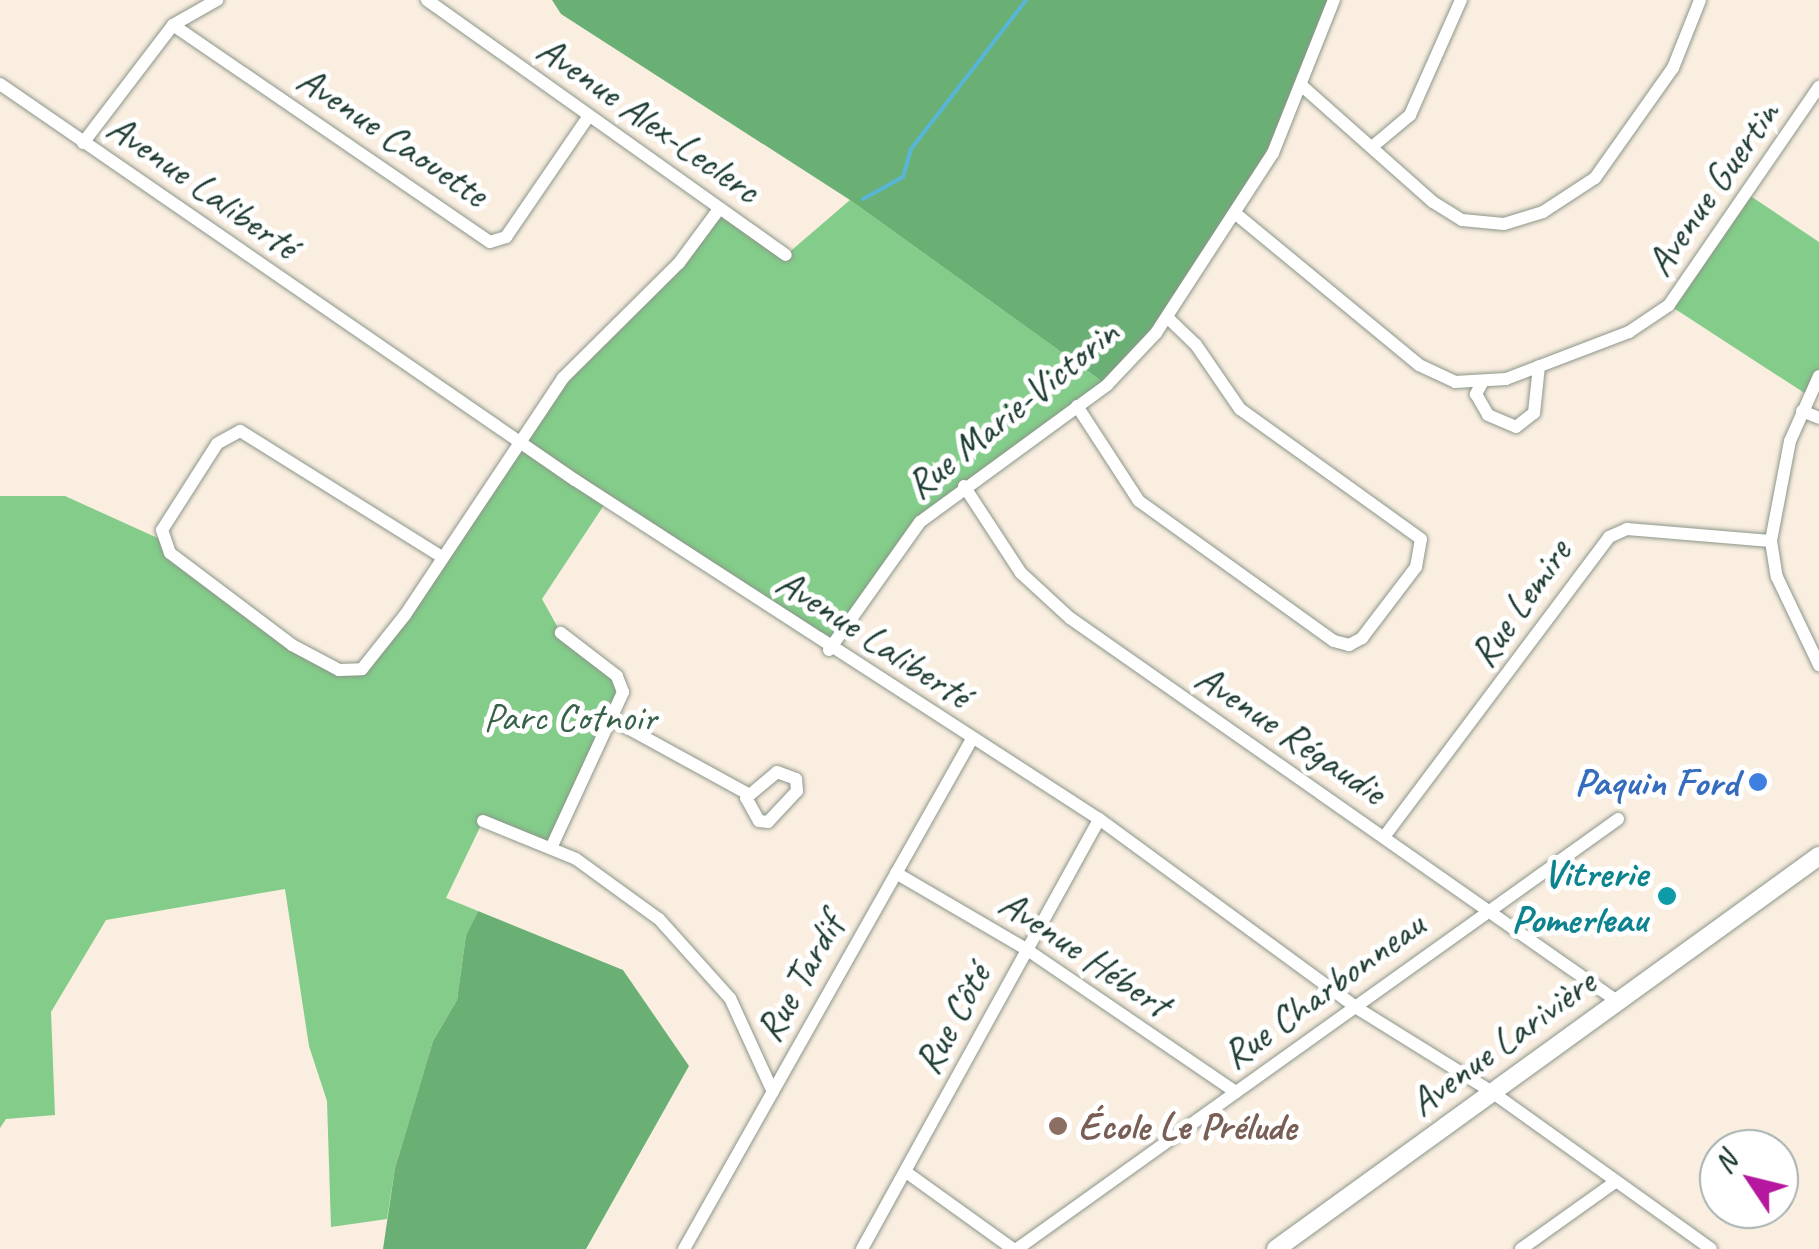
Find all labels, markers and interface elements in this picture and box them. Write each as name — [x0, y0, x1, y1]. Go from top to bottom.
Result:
street label: Avenue Alex-Leclerc — [528, 25, 770, 213]
street label: Avenue Caouette — [289, 55, 497, 217]
street label: Avenue Guertin — [1634, 91, 1790, 285]
street label: Avenue Laliberté — [99, 103, 307, 269]
street label: Rue Marie-Victorin — [896, 308, 1128, 510]
street label: Rue Lemire — [1459, 530, 1581, 676]
street label: Avenue Laliberté — [768, 558, 980, 718]
street label: Avenue Régaudie — [1187, 653, 1395, 815]
park label: Parc Cotnoir — [484, 693, 656, 741]
place label: Paquin Ford — [1574, 758, 1738, 806]
marker: Paquin Ford — [1747, 771, 1769, 793]
place label: Vitrerie Pomerleau — [1511, 849, 1647, 943]
street label: Avenue Hébert — [991, 879, 1179, 1027]
marker: Vitrerie Pomerleau — [1656, 885, 1678, 907]
street label: Rue Charbonneau — [1212, 900, 1434, 1080]
street label: Rue Tardif — [744, 905, 854, 1051]
street label: Rue Côté — [903, 956, 1001, 1082]
street label: Avenue Larivière — [1399, 958, 1605, 1126]
place label: École Le Prélude — [1078, 1102, 1297, 1150]
marker: École Le Prélude — [1047, 1115, 1069, 1137]
north arrow — [1699, 1129, 1799, 1229]
text: N — [1706, 1146, 1745, 1180]

